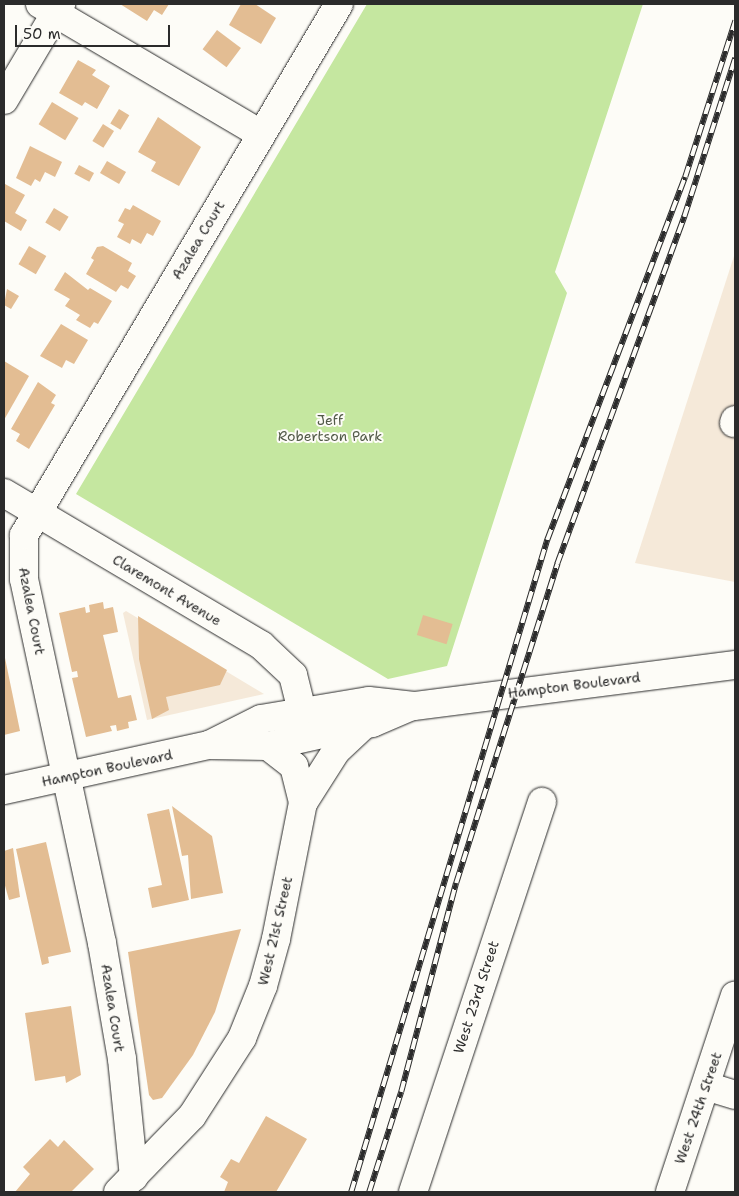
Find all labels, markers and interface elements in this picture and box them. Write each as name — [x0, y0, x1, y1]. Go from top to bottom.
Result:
scale bar — [18, 15, 172, 47]
text: 50 m — [23, 24, 61, 44]
street label: Azalea Court — [168, 198, 228, 282]
park label: Jeff Robertson Park — [278, 412, 382, 444]
street label: Claremont Avenue — [110, 551, 224, 629]
street label: Azalea Court — [15, 566, 49, 656]
street label: Hampton Boulevard — [507, 669, 641, 701]
street label: Hampton Boulevard — [40, 746, 174, 790]
street label: West 21st Street — [254, 875, 296, 987]
street label: West 23rd Street — [450, 939, 502, 1055]
street label: Azalea Court — [98, 963, 128, 1053]
street label: West 24th Street — [671, 1050, 725, 1166]

